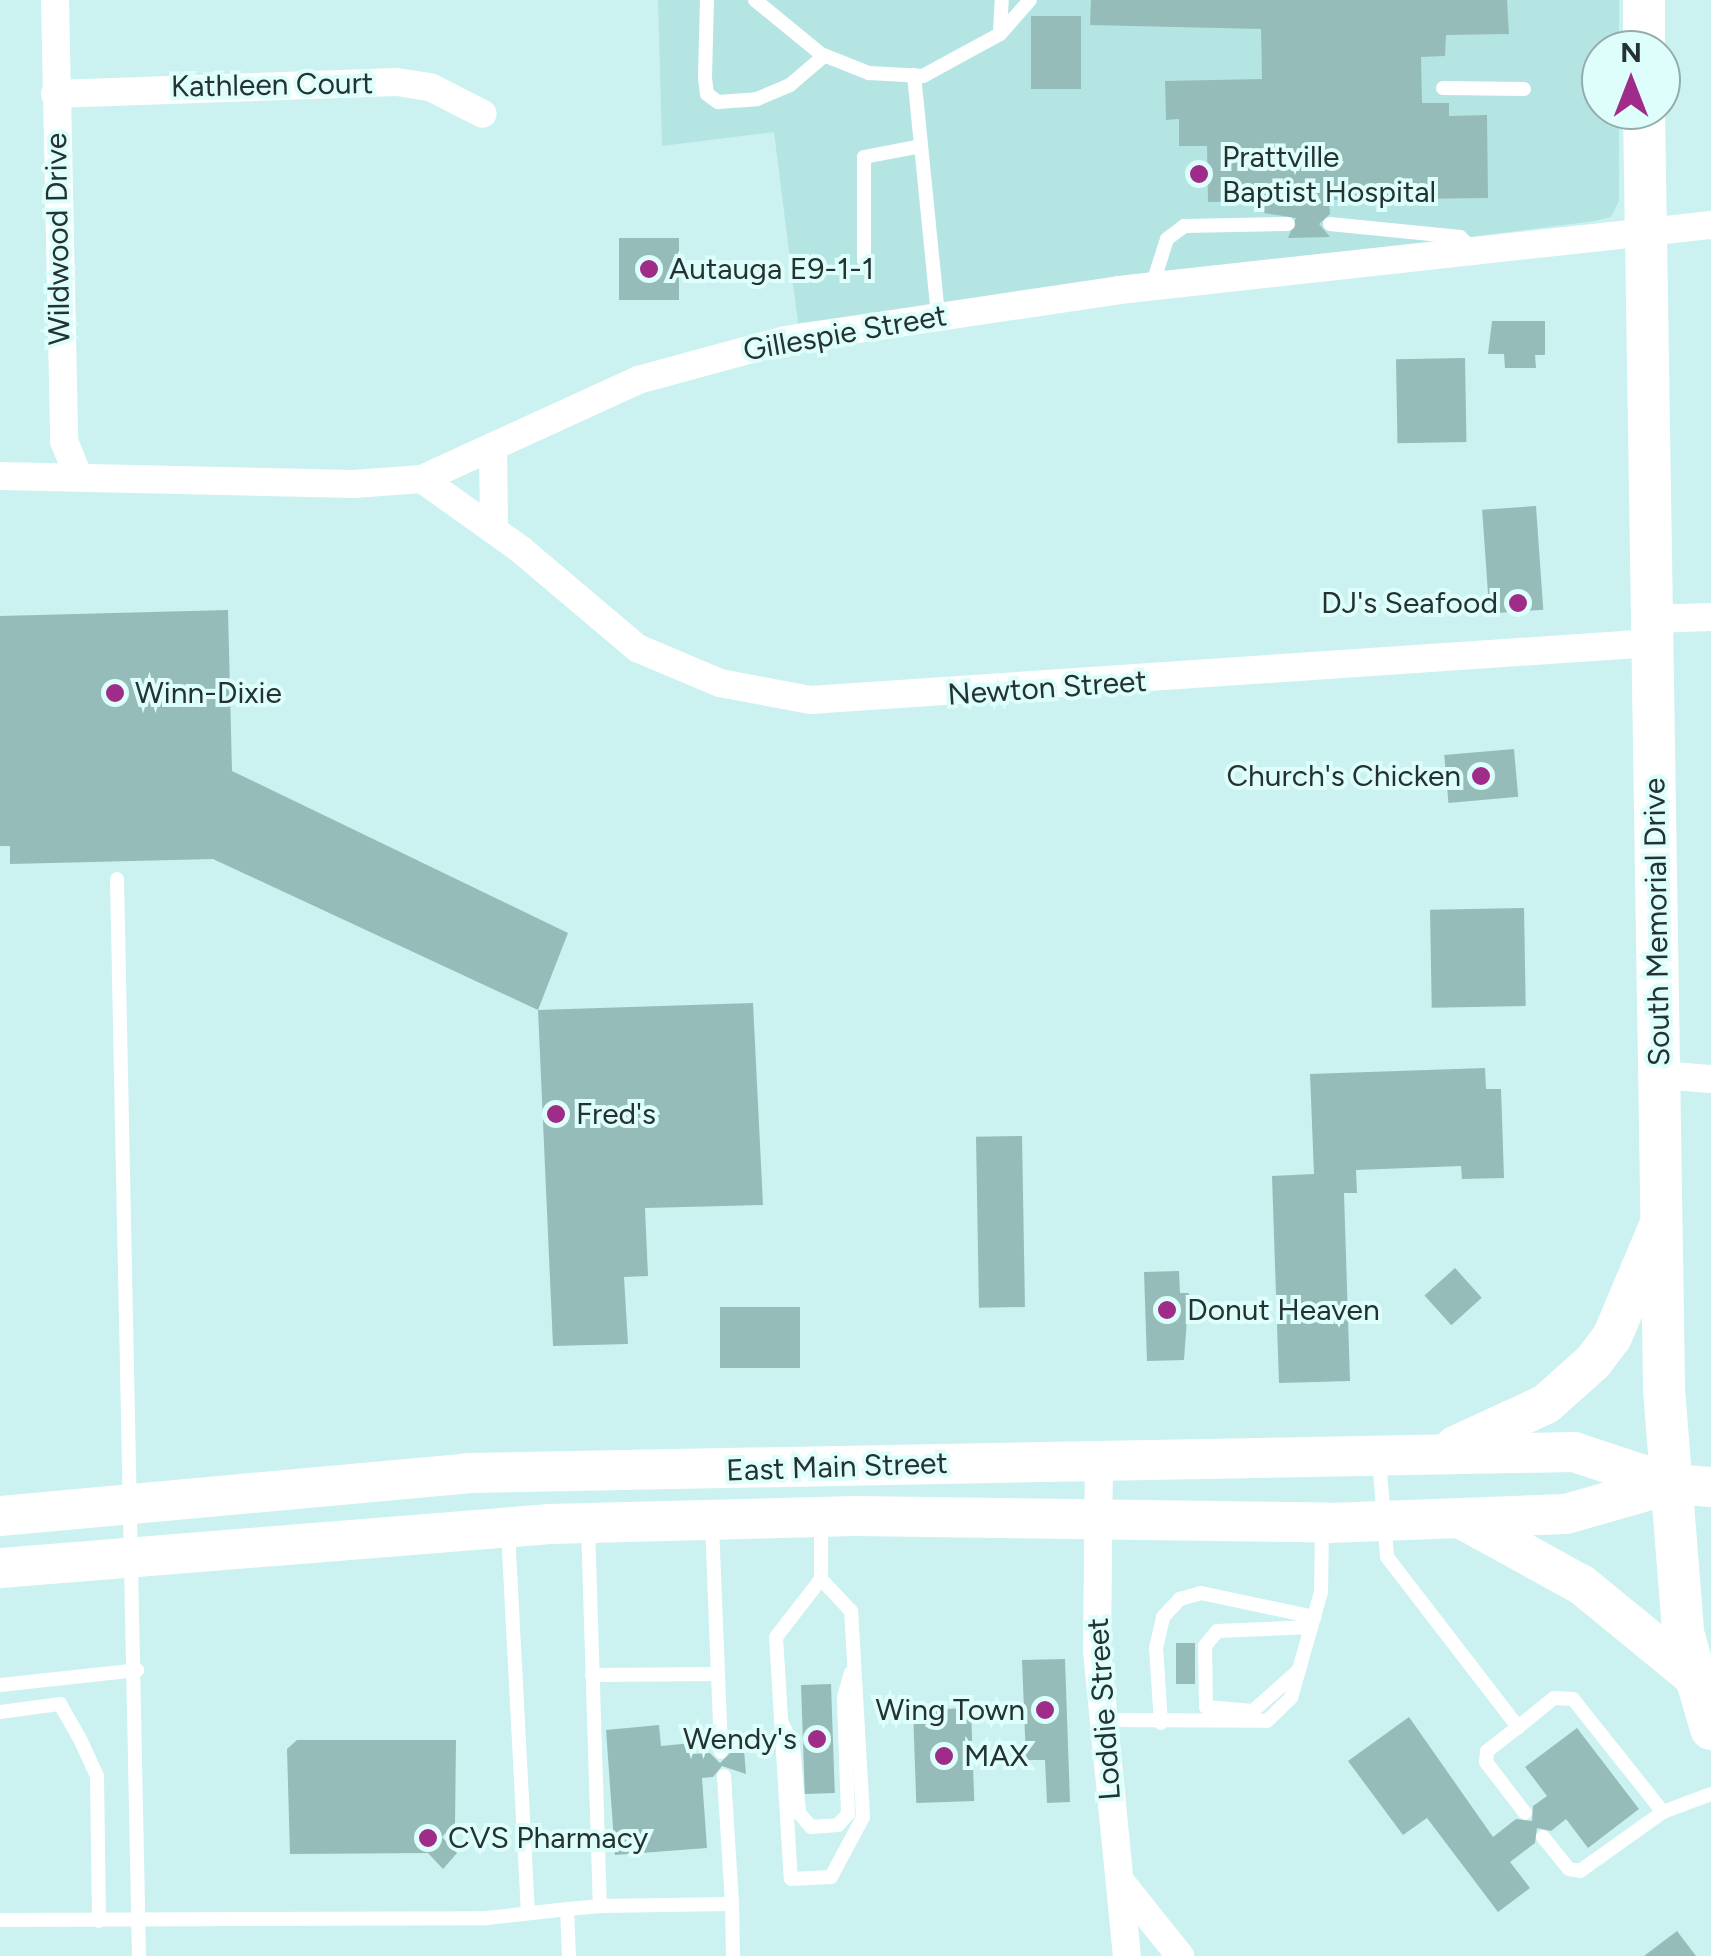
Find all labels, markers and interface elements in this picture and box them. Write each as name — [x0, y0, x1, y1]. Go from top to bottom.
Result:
north arrow — [1581, 30, 1681, 130]
text: N — [1620, 35, 1642, 69]
street label: Kathleen Court — [171, 65, 373, 105]
street label: Wildwood Drive — [38, 133, 78, 345]
place label: Prattville Baptist Hospital — [1222, 139, 1436, 210]
marker: Prattville Baptist Hospital — [1186, 161, 1212, 187]
place label: Autauga E9-1-1 — [669, 251, 874, 287]
marker: Autauga E9-1-1 — [638, 258, 660, 280]
street label: Gillespie Street — [741, 297, 949, 369]
place label: DJ's Seafood — [1321, 585, 1498, 621]
marker: DJ's Seafood — [1507, 592, 1529, 614]
street label: Newton Street — [946, 663, 1148, 713]
place label: Winn-Dixie — [135, 675, 282, 711]
marker: Winn-Dixie — [104, 682, 126, 704]
place label: Church's Chicken — [1226, 758, 1461, 794]
marker: Church's Chicken — [1470, 765, 1492, 787]
street label: South Memorial Drive — [1636, 777, 1678, 1067]
place label: Fred's — [576, 1096, 656, 1132]
marker: Fred's — [545, 1103, 567, 1125]
place label: Donut Heaven — [1187, 1292, 1380, 1328]
marker: Donut Heaven — [1156, 1299, 1178, 1321]
street label: East Main Street — [726, 1445, 948, 1489]
street label: Loddie Street — [1080, 1617, 1128, 1801]
place label: Wing Town — [876, 1692, 1025, 1728]
marker: Wing Town — [1034, 1699, 1056, 1721]
place label: Wendy's — [683, 1721, 797, 1757]
marker: Wendy's — [806, 1728, 828, 1750]
place label: MAX — [964, 1738, 1028, 1774]
marker: MAX — [933, 1745, 955, 1767]
place label: CVS Pharmacy — [448, 1820, 648, 1856]
marker: CVS Pharmacy — [417, 1827, 439, 1849]

